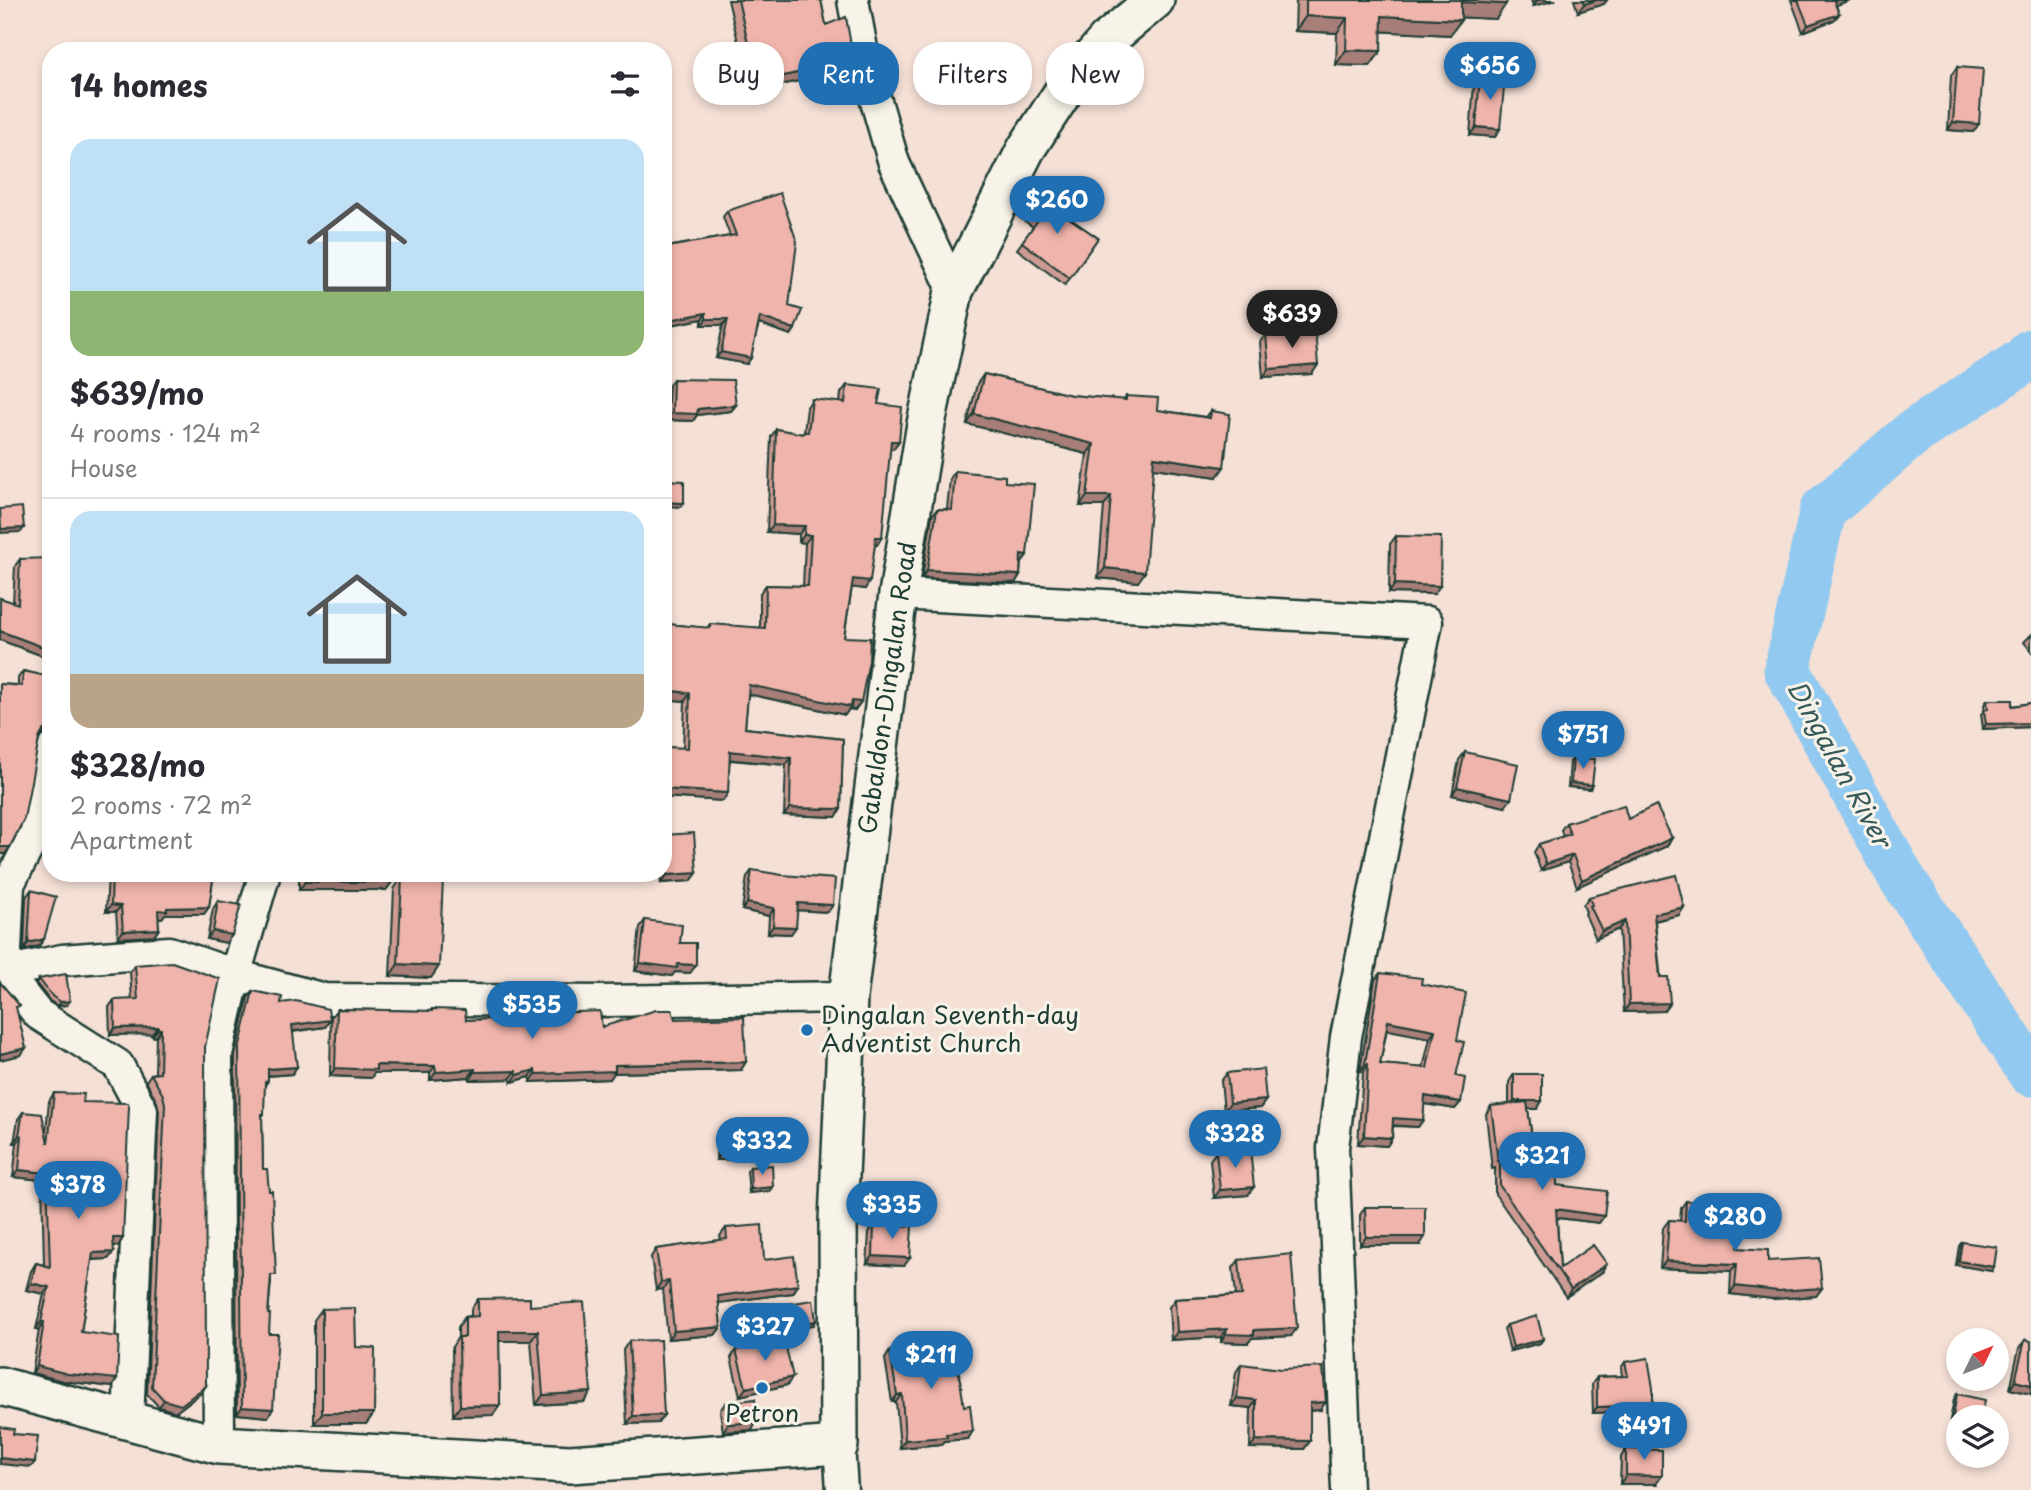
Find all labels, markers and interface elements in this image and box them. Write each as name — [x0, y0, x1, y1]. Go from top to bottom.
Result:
chip: Buy — [693, 42, 784, 105]
chip: Rent — [798, 42, 899, 105]
chip: Filters — [913, 42, 1032, 105]
chip: New — [1046, 42, 1144, 105]
pin: $656 — [1449, 42, 1531, 102]
text: $656 — [1460, 47, 1520, 82]
text: 14 homes — [70, 62, 208, 107]
icon: filters — [606, 65, 644, 103]
pin: $260 — [1016, 176, 1098, 236]
text: $260 — [1026, 181, 1088, 216]
icon: home — [294, 184, 420, 310]
pin: $639 — [1251, 290, 1333, 350]
text: $639 — [1262, 295, 1322, 330]
text: $639/mo — [70, 370, 204, 415]
text: 4 rooms · 124 m² — [70, 415, 261, 450]
text: House — [70, 450, 137, 485]
street label: Gabaldon-Dingalan Road — [848, 539, 924, 836]
icon: home — [294, 556, 420, 682]
water label: Dingalan River — [1778, 673, 1904, 856]
pin: $751 — [1542, 712, 1624, 771]
text: $751 — [1558, 716, 1608, 751]
text: $328/mo — [70, 742, 205, 787]
text: 2 rooms · 72 m² — [70, 787, 252, 822]
text: Apartment — [70, 822, 193, 857]
pin: $535 — [491, 982, 573, 1041]
text: $535 — [502, 986, 562, 1021]
place label: Dingalan Seventh-day Adventist Church — [821, 996, 1079, 1060]
marker: Dingalan Seventh-day Adventist Church — [799, 1022, 815, 1038]
pin: $328 — [1194, 1110, 1276, 1170]
text: $328 — [1205, 1115, 1265, 1150]
pin: $332 — [721, 1118, 803, 1177]
text: $332 — [732, 1122, 792, 1157]
pin: $321 — [1501, 1132, 1583, 1192]
text: $321 — [1514, 1137, 1570, 1172]
pin: $378 — [37, 1162, 119, 1221]
text: $378 — [50, 1166, 106, 1201]
pin: $335 — [851, 1182, 933, 1241]
text: $335 — [862, 1186, 922, 1221]
pin: $280 — [1694, 1194, 1776, 1253]
text: $280 — [1704, 1198, 1766, 1233]
pin: $327 — [724, 1304, 806, 1363]
text: $327 — [736, 1308, 794, 1343]
north arrow — [1946, 1328, 2009, 1391]
map controls — [1946, 1328, 2009, 1468]
pin: $211 — [890, 1332, 972, 1391]
text: $211 — [905, 1336, 957, 1371]
marker: Petron — [754, 1380, 770, 1396]
place label: Petron — [725, 1394, 799, 1430]
pin: $491 — [1603, 1402, 1685, 1462]
button: layers — [1946, 1405, 2009, 1468]
text: $491 — [1617, 1407, 1671, 1442]

